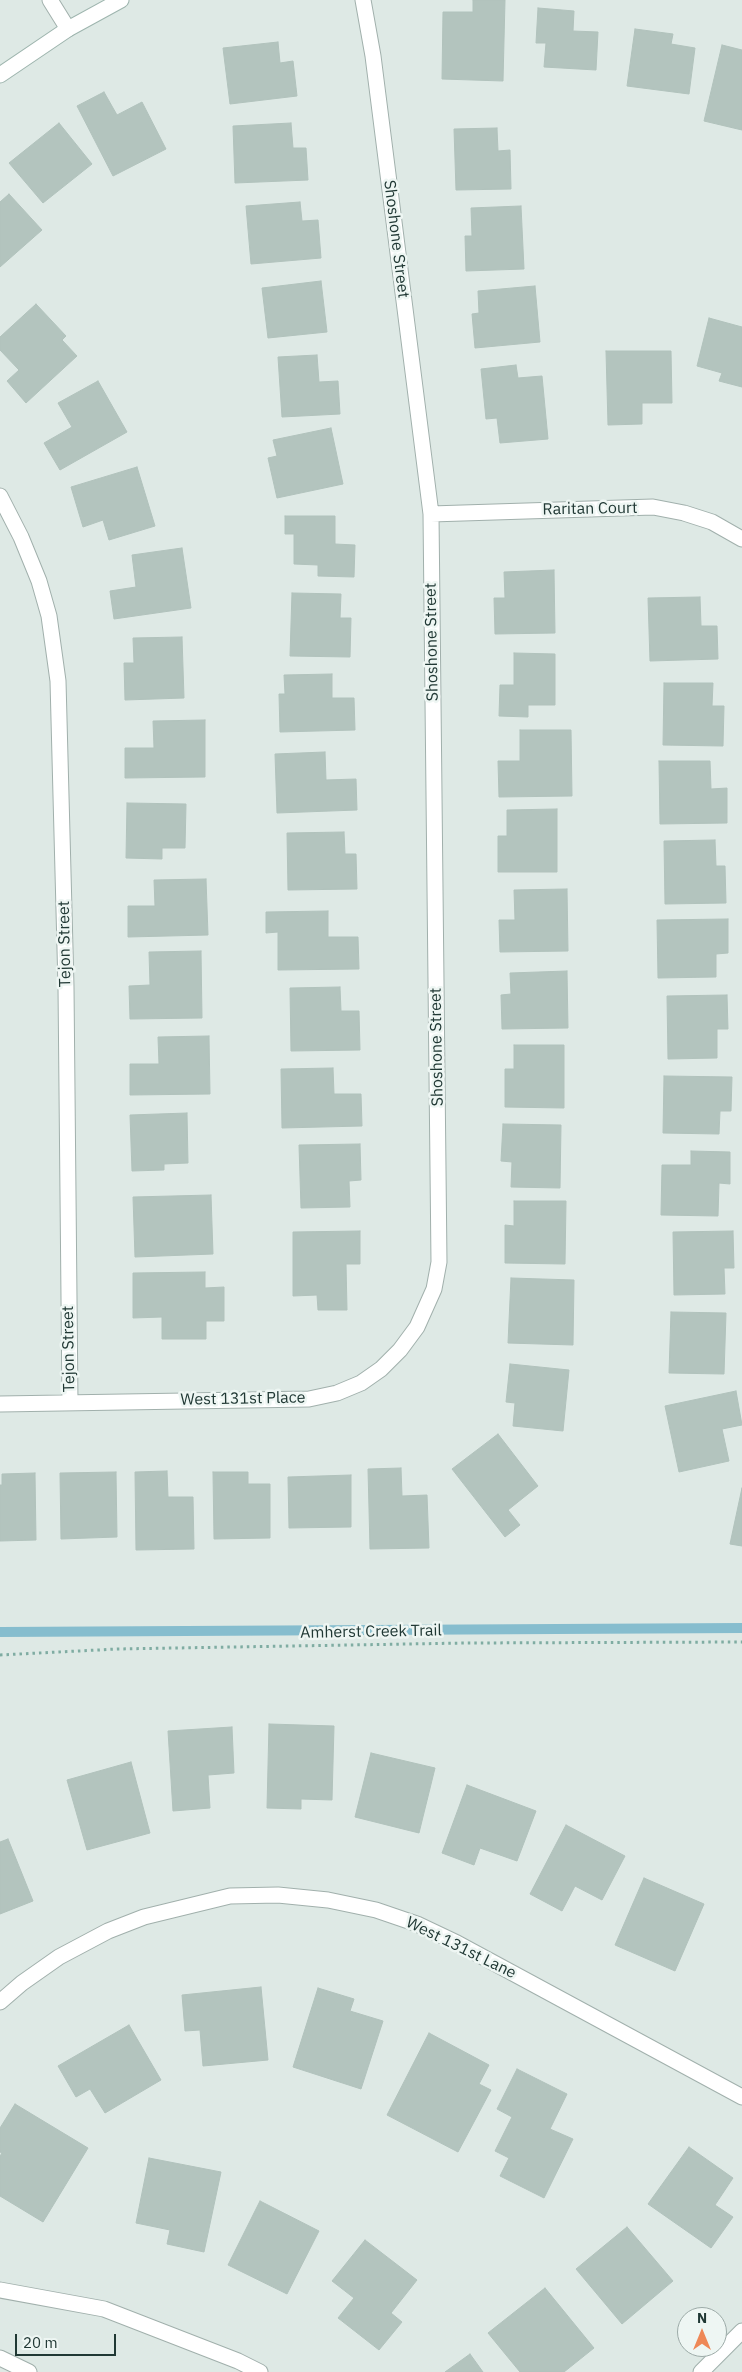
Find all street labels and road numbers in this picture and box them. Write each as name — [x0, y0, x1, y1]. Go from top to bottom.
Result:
street label: Shoshone Street — [379, 179, 413, 299]
street label: Raritan Court — [542, 499, 638, 519]
street label: Shoshone Street — [421, 582, 443, 702]
street label: Tejon Street — [55, 901, 75, 987]
street label: Shoshone Street — [426, 987, 448, 1107]
street label: Tejon Street — [59, 1306, 79, 1392]
street label: West 131st Place — [180, 1388, 306, 1410]
street label: Amherst Creek Trail — [300, 1621, 442, 1643]
street label: West 131st Lane — [403, 1913, 519, 1983]

